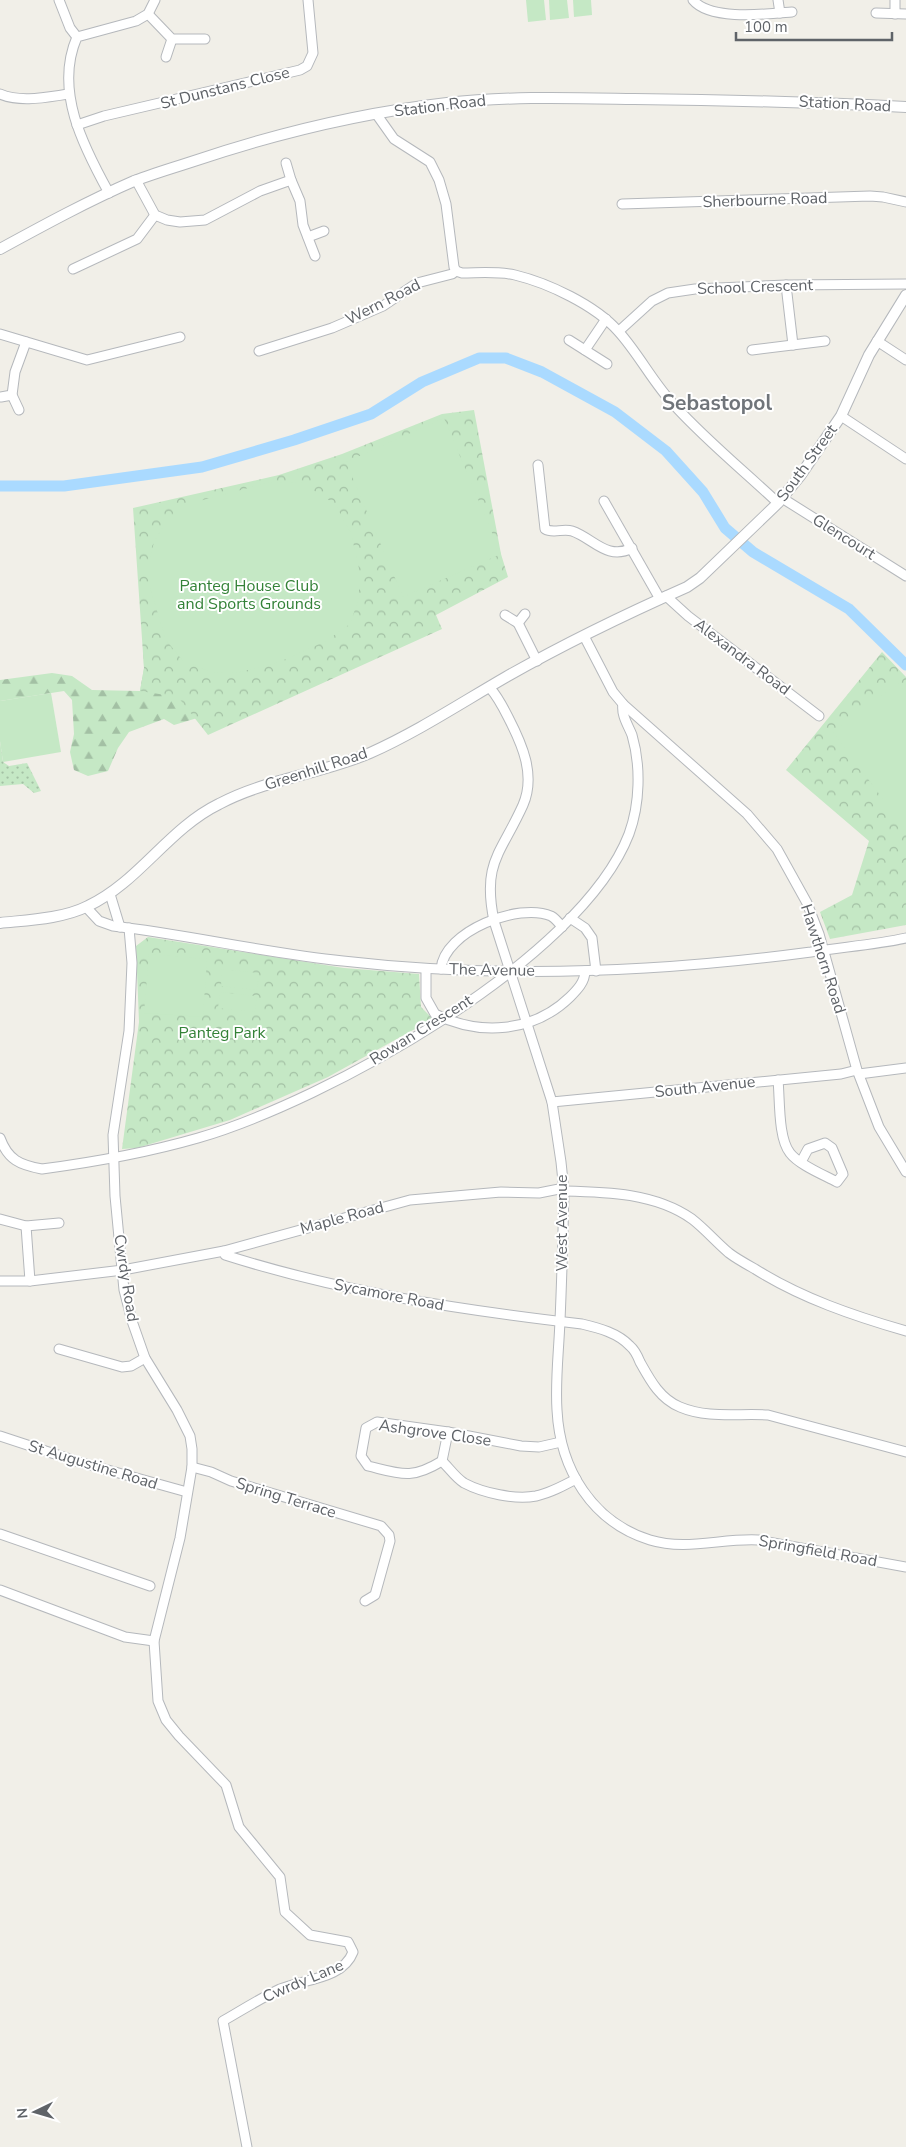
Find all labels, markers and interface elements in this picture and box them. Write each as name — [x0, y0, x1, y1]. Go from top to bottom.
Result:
scale bar — [736, 10, 892, 42]
text: 100 m — [744, 17, 788, 37]
street label: St Dunstans Close — [158, 61, 292, 115]
street label: Station Road — [393, 89, 487, 123]
street label: Station Road — [798, 91, 892, 117]
street label: Sherbourne Road — [702, 187, 828, 213]
street label: Wern Road — [342, 274, 424, 330]
street label: School Crescent — [697, 274, 814, 300]
district label: Sebastopol — [662, 389, 772, 417]
street label: South Street — [772, 420, 843, 506]
street label: Glencourt — [808, 509, 880, 565]
park label: Panteg House Club and Sports Grounds — [177, 575, 321, 615]
street label: Alexandra Road — [689, 613, 795, 701]
street label: Greenhill Road — [262, 742, 370, 796]
street label: Hawthorn Road — [795, 901, 851, 1017]
street label: The Avenue — [449, 958, 535, 982]
street label: Rowan Crescent — [365, 989, 477, 1070]
park label: Panteg Park — [179, 1022, 266, 1044]
street label: South Avenue — [654, 1071, 756, 1103]
street label: West Avenue — [551, 1175, 573, 1271]
street label: Maple Road — [298, 1196, 386, 1240]
street label: Cwrdy Road — [108, 1233, 144, 1323]
street label: Sycamore Road — [332, 1274, 446, 1316]
street label: Ashgrove Close — [377, 1414, 493, 1452]
street label: St Augustine Road — [26, 1435, 160, 1495]
street label: Spring Terrace — [233, 1472, 339, 1524]
street label: Springfield Road — [757, 1530, 879, 1572]
street label: Cwrdy Lane — [259, 1954, 347, 2008]
north arrow — [10, 2087, 60, 2137]
text: N — [13, 2107, 32, 2119]

